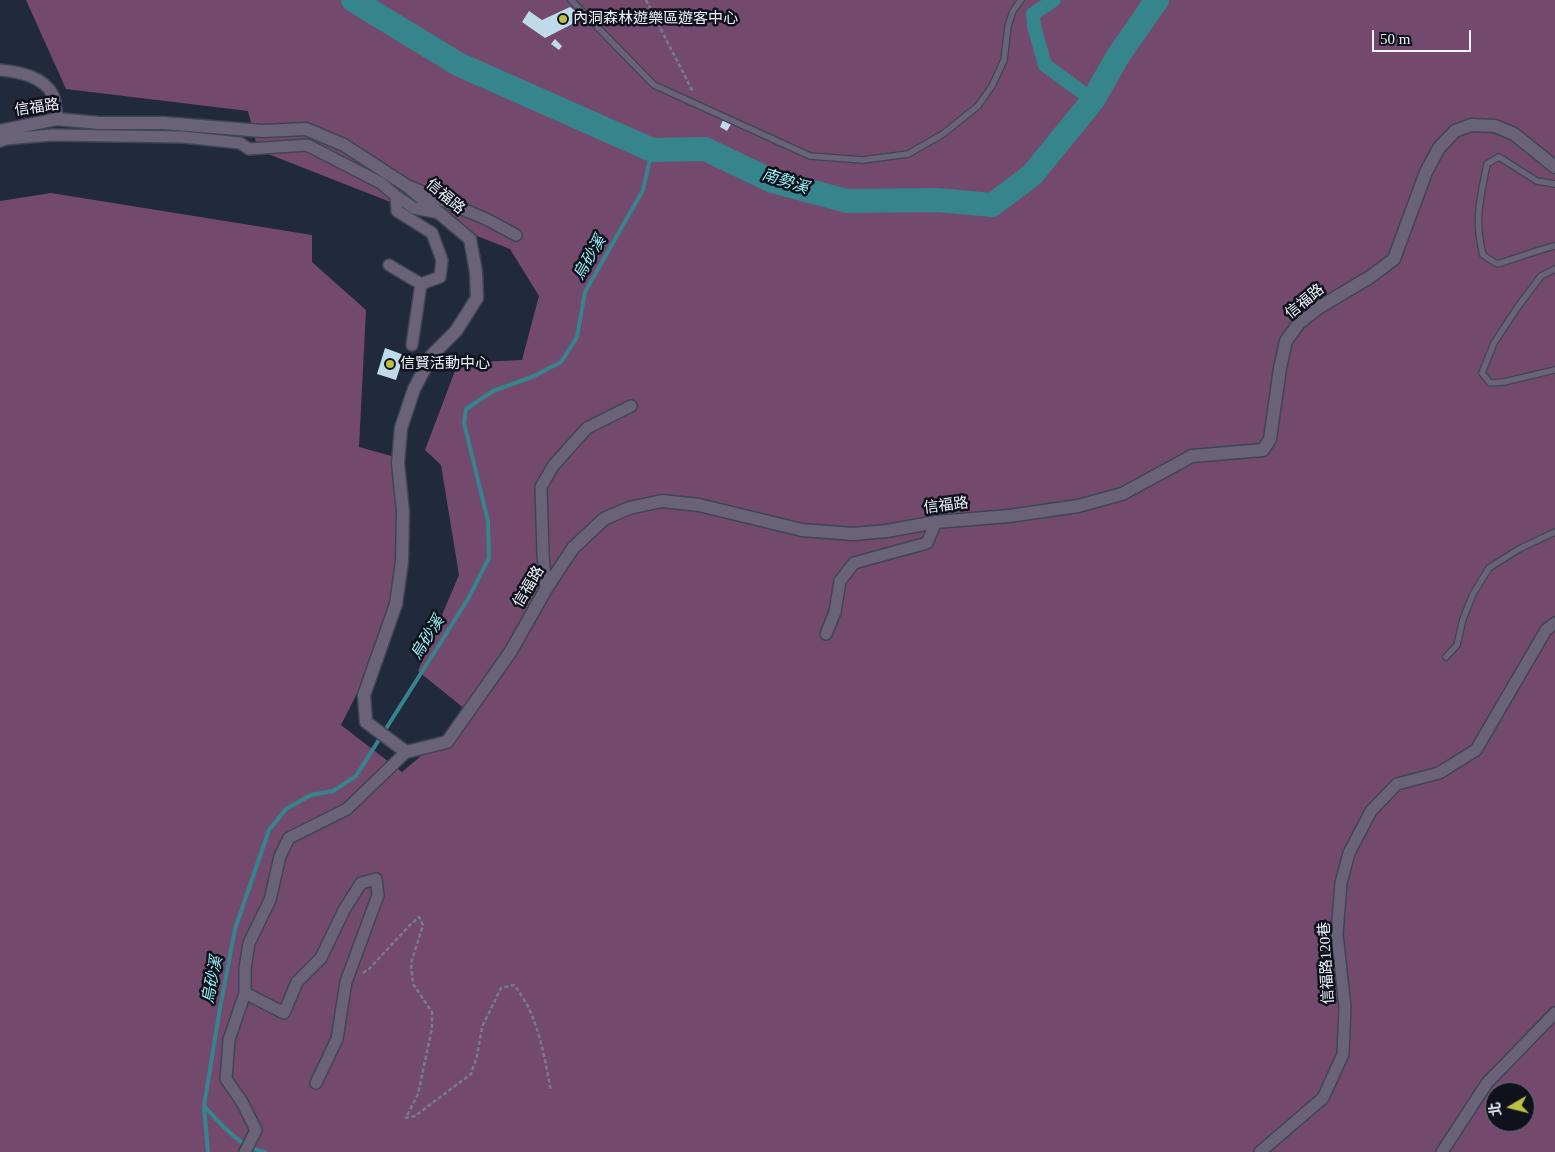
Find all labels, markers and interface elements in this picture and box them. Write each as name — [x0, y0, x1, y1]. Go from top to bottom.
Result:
place label: 內洞森林遊樂區遊客中心 — [573, 10, 738, 28]
marker: 內洞森林遊樂區遊客中心 — [557, 13, 569, 25]
scale bar — [1375, 20, 1474, 52]
text: 50 m — [1380, 31, 1410, 47]
street label: 信福路 — [13, 96, 61, 120]
water label: 南勢溪 — [759, 165, 811, 199]
street label: 信福路 — [422, 176, 468, 218]
water label: 烏砂溪 — [570, 232, 610, 284]
street label: 信福路 — [1282, 281, 1328, 323]
place label: 信賢活動中心 — [400, 355, 490, 373]
marker: 信賢活動中心 — [384, 358, 396, 370]
street label: 信福路 — [923, 494, 969, 518]
street label: 信福路 — [510, 563, 548, 611]
water label: 烏砂溪 — [407, 613, 449, 663]
street label: 信福路120巷 — [1316, 921, 1338, 1005]
water label: 烏砂溪 — [199, 955, 227, 1005]
north arrow — [1485, 1082, 1535, 1132]
text: 北 — [1487, 1101, 1504, 1117]

